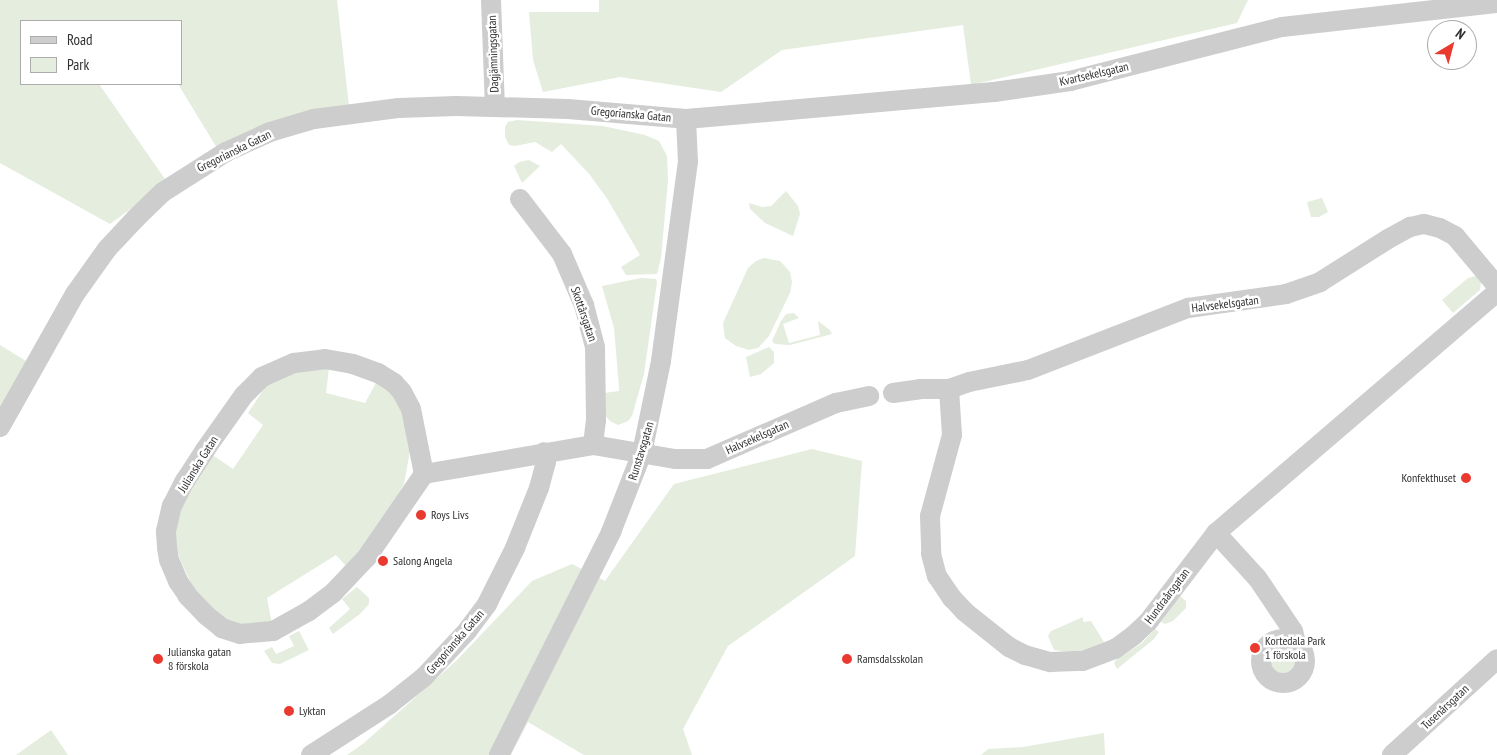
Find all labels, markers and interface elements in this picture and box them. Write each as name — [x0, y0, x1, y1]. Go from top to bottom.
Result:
street label: Dagjämningsgatan — [484, 15, 502, 93]
legend — [20, 20, 182, 85]
north arrow — [1427, 20, 1477, 70]
text: N — [1452, 24, 1469, 43]
text: Road — [67, 30, 93, 49]
text: Park — [67, 55, 89, 74]
street label: Kvartsekelsgatan — [1058, 59, 1130, 89]
street label: Gregorianska Gatan — [590, 103, 672, 125]
street label: Gregorianska Gatan — [195, 127, 273, 175]
street label: Skottårsgatan — [568, 285, 600, 343]
street label: Halvsekelsgatan — [1191, 293, 1259, 315]
street label: Halvsekelsgatan — [723, 417, 791, 457]
street label: Runstavsgatan — [625, 420, 657, 482]
street label: Julianska Gatan — [175, 433, 221, 495]
place label: Konfekthuset — [1401, 471, 1456, 485]
marker: Konfekthuset — [1460, 472, 1472, 484]
place label: Roys Livs — [431, 508, 469, 522]
marker: Roys Livs — [415, 509, 427, 521]
place label: Salong Angela — [393, 554, 453, 568]
marker: Salong Angela — [377, 555, 389, 567]
street label: Hundraårsgatan — [1141, 565, 1193, 627]
street label: Gregorianska Gatan — [423, 607, 487, 677]
place label: Kortedala Park 1 förskola — [1265, 634, 1325, 662]
marker: Kortedala Park 1 förskola — [1249, 642, 1261, 654]
place label: Julianska gatan 8 förskola — [168, 645, 231, 673]
place label: Ramsdalsskolan — [857, 652, 923, 666]
marker: Julianska gatan 8 förskola — [152, 653, 164, 665]
marker: Ramsdalsskolan — [841, 653, 853, 665]
street label: Tusenårsgatan — [1418, 682, 1472, 732]
place label: Lyktan — [299, 704, 326, 718]
marker: Lyktan — [283, 705, 295, 717]

